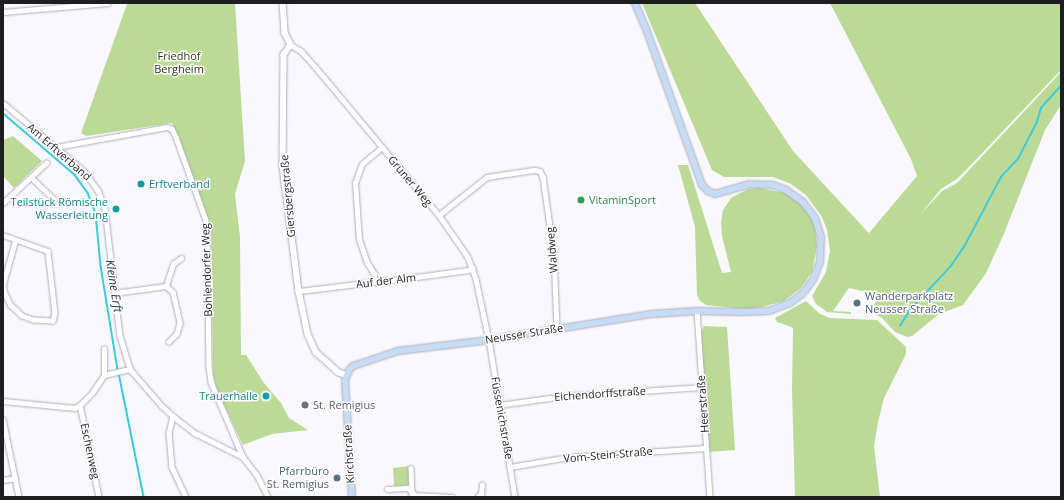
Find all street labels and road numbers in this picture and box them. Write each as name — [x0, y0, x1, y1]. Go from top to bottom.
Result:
street label: Am Erftverband — [24, 121, 94, 183]
street label: Grüner Weg — [385, 153, 435, 209]
street label: Giersbergstraße — [278, 154, 298, 238]
street label: Bohlendorfer Weg — [199, 223, 215, 317]
street label: Waldweg — [543, 226, 561, 274]
street label: Auf der Alm — [355, 271, 417, 291]
street label: Neusser Straße — [484, 321, 564, 347]
street label: Heerstraße — [694, 375, 712, 433]
street label: Füssenichstraße — [488, 376, 516, 460]
street label: Eichendorffstraße — [554, 384, 646, 404]
street label: Eschenweg — [78, 422, 102, 480]
street label: Kirchstraße — [341, 424, 357, 484]
street label: Vom-Stein-Straße — [563, 445, 653, 465]

